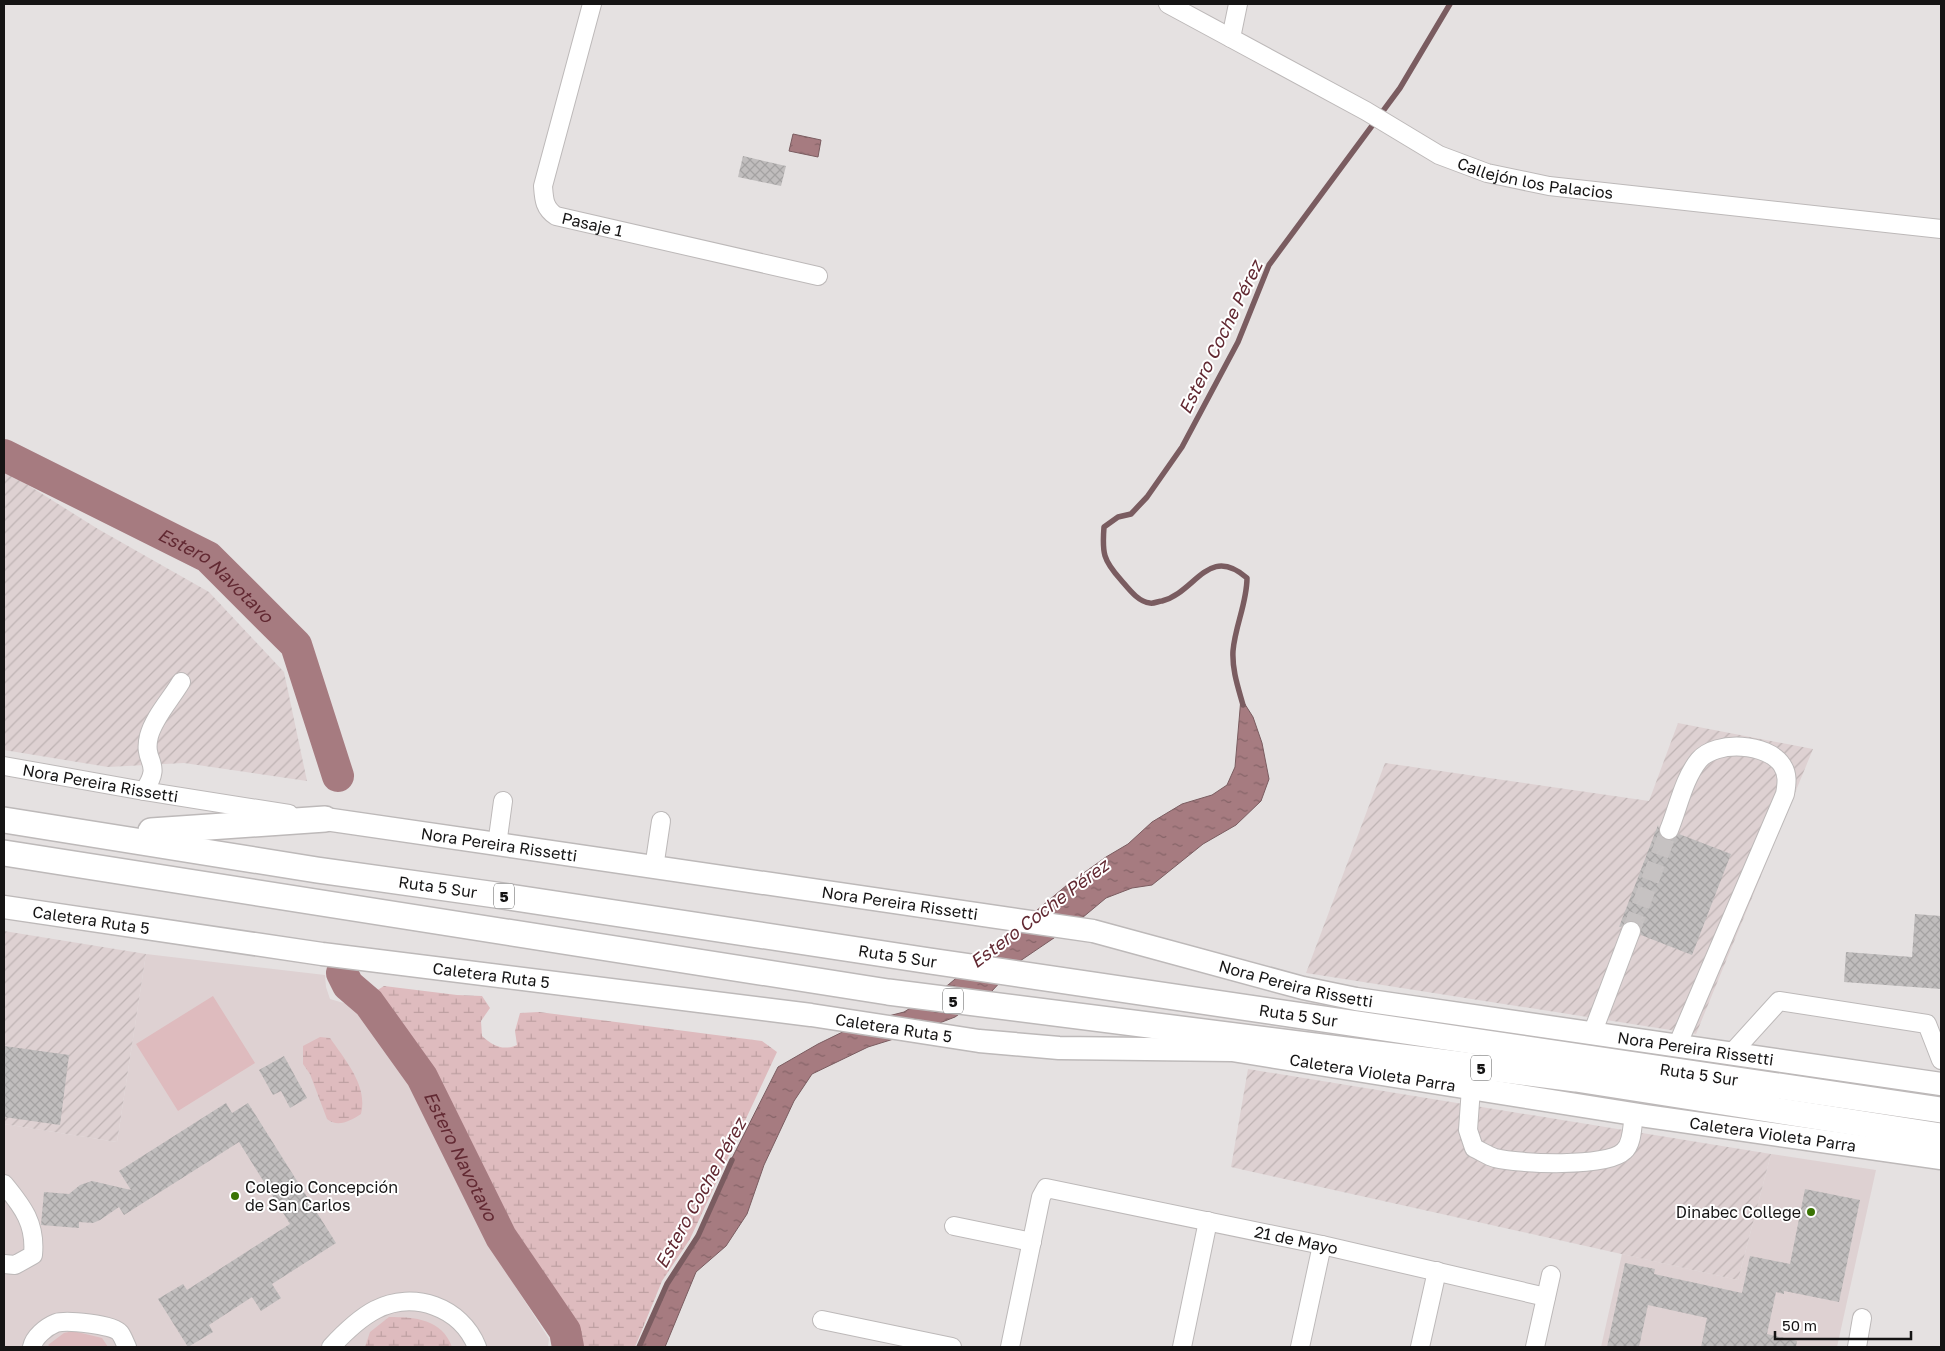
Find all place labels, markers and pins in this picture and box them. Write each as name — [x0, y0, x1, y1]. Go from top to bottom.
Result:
place label: Colegio Concepción de San Carlos — [245, 1177, 398, 1215]
marker: Colegio Concepción de San Carlos — [229, 1190, 241, 1202]
place label: Dinabec College — [1676, 1202, 1801, 1222]
marker: Dinabec College — [1805, 1206, 1817, 1218]

